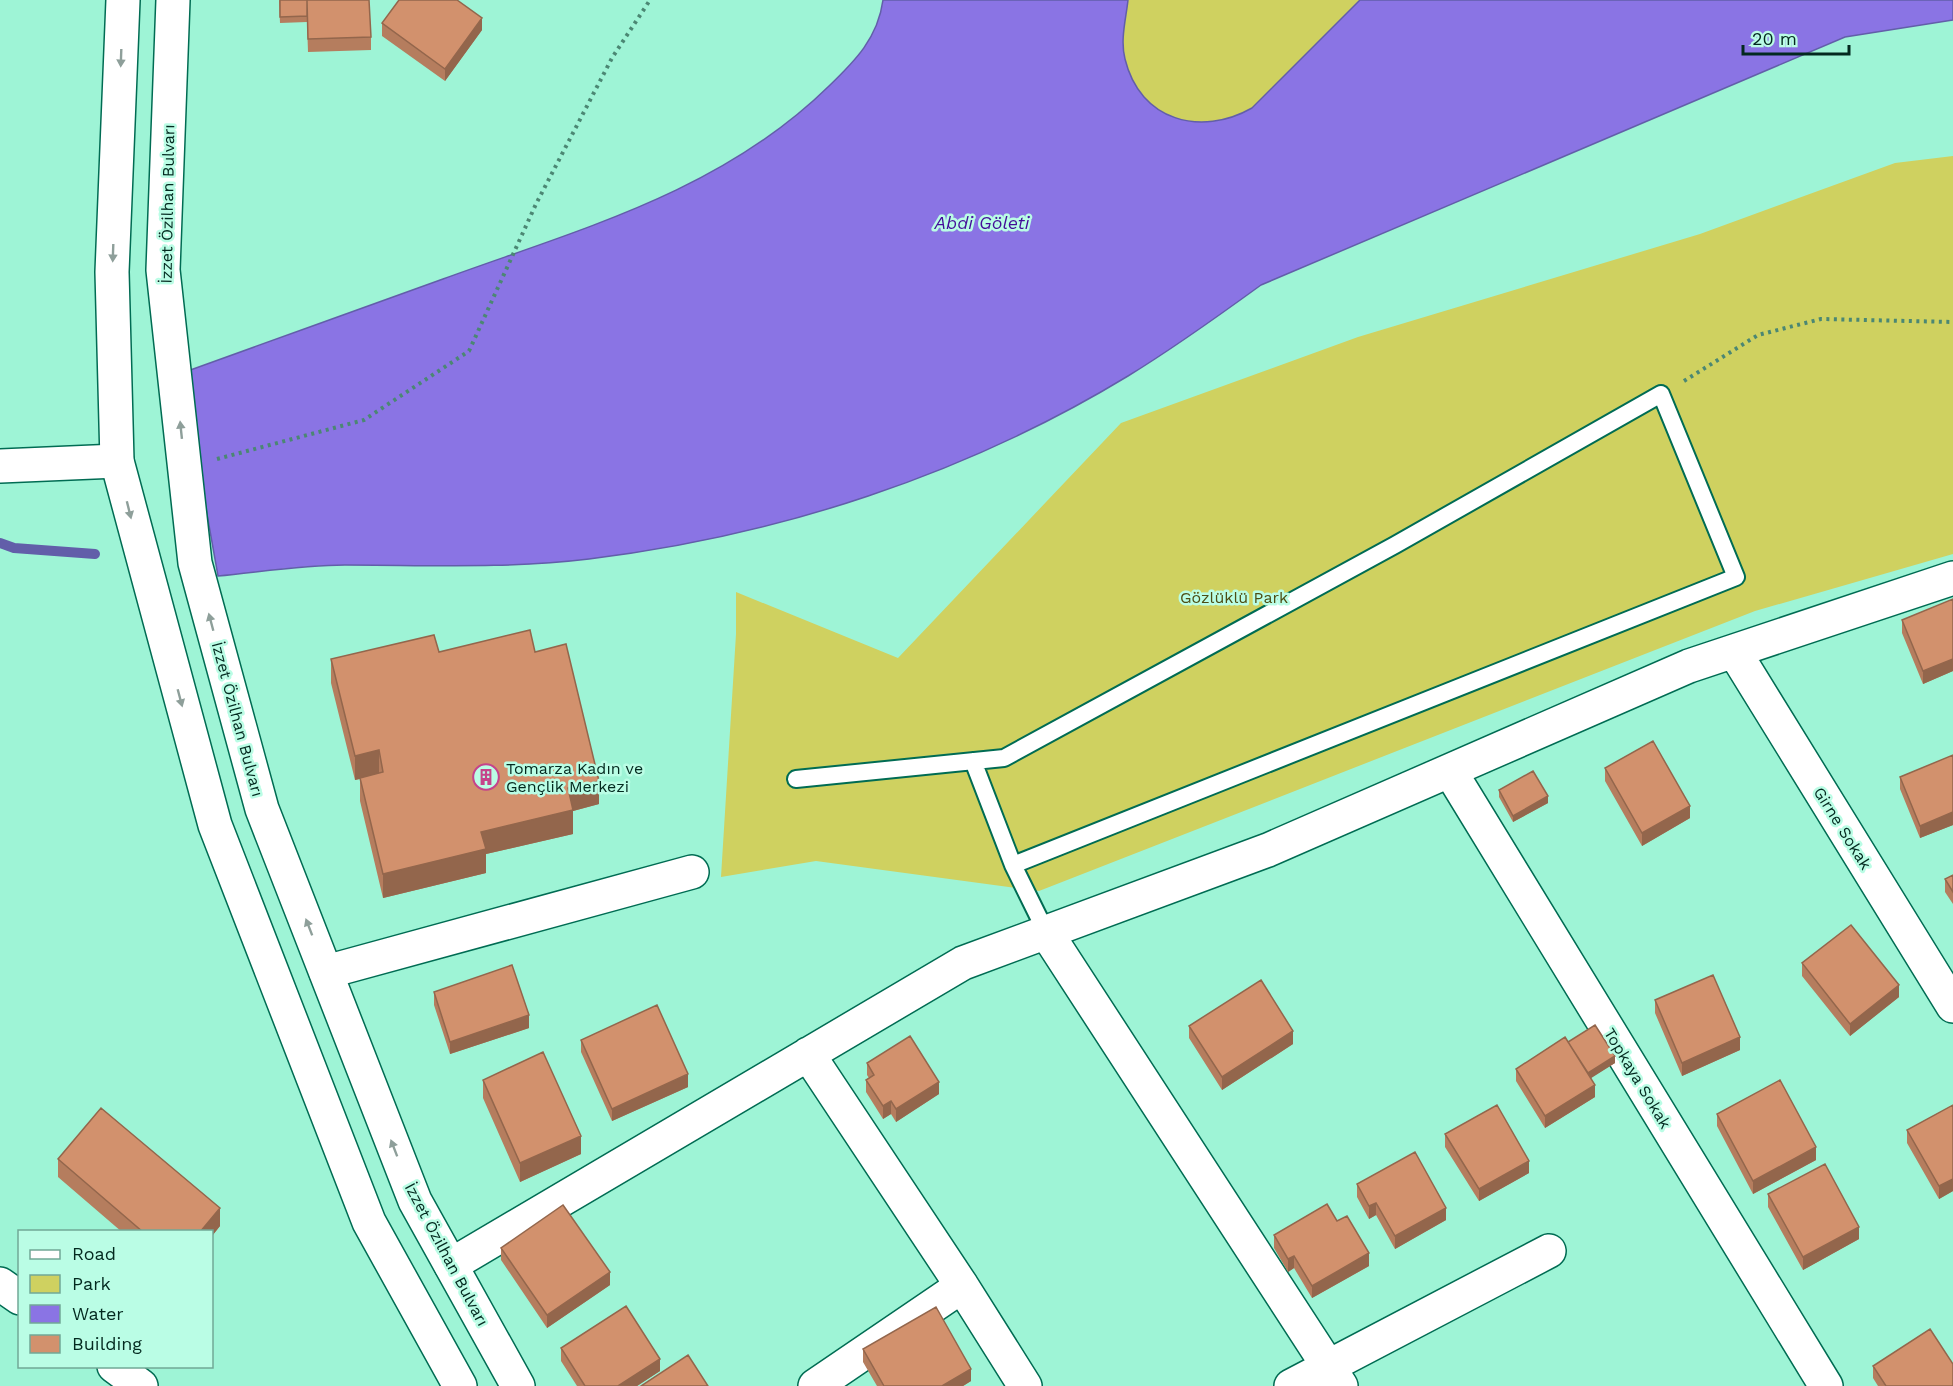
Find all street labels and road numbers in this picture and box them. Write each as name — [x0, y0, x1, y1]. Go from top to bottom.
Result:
street label: İzzet Özilhan Bulvarı — [157, 124, 178, 284]
street label: İzzet Özilhan Bulvarı — [208, 640, 267, 799]
street label: Girne Sokak — [1810, 783, 1876, 873]
street label: Topkaya Sokak — [1600, 1024, 1675, 1132]
street label: İzzet Özilhan Bulvarı — [401, 1179, 492, 1329]

